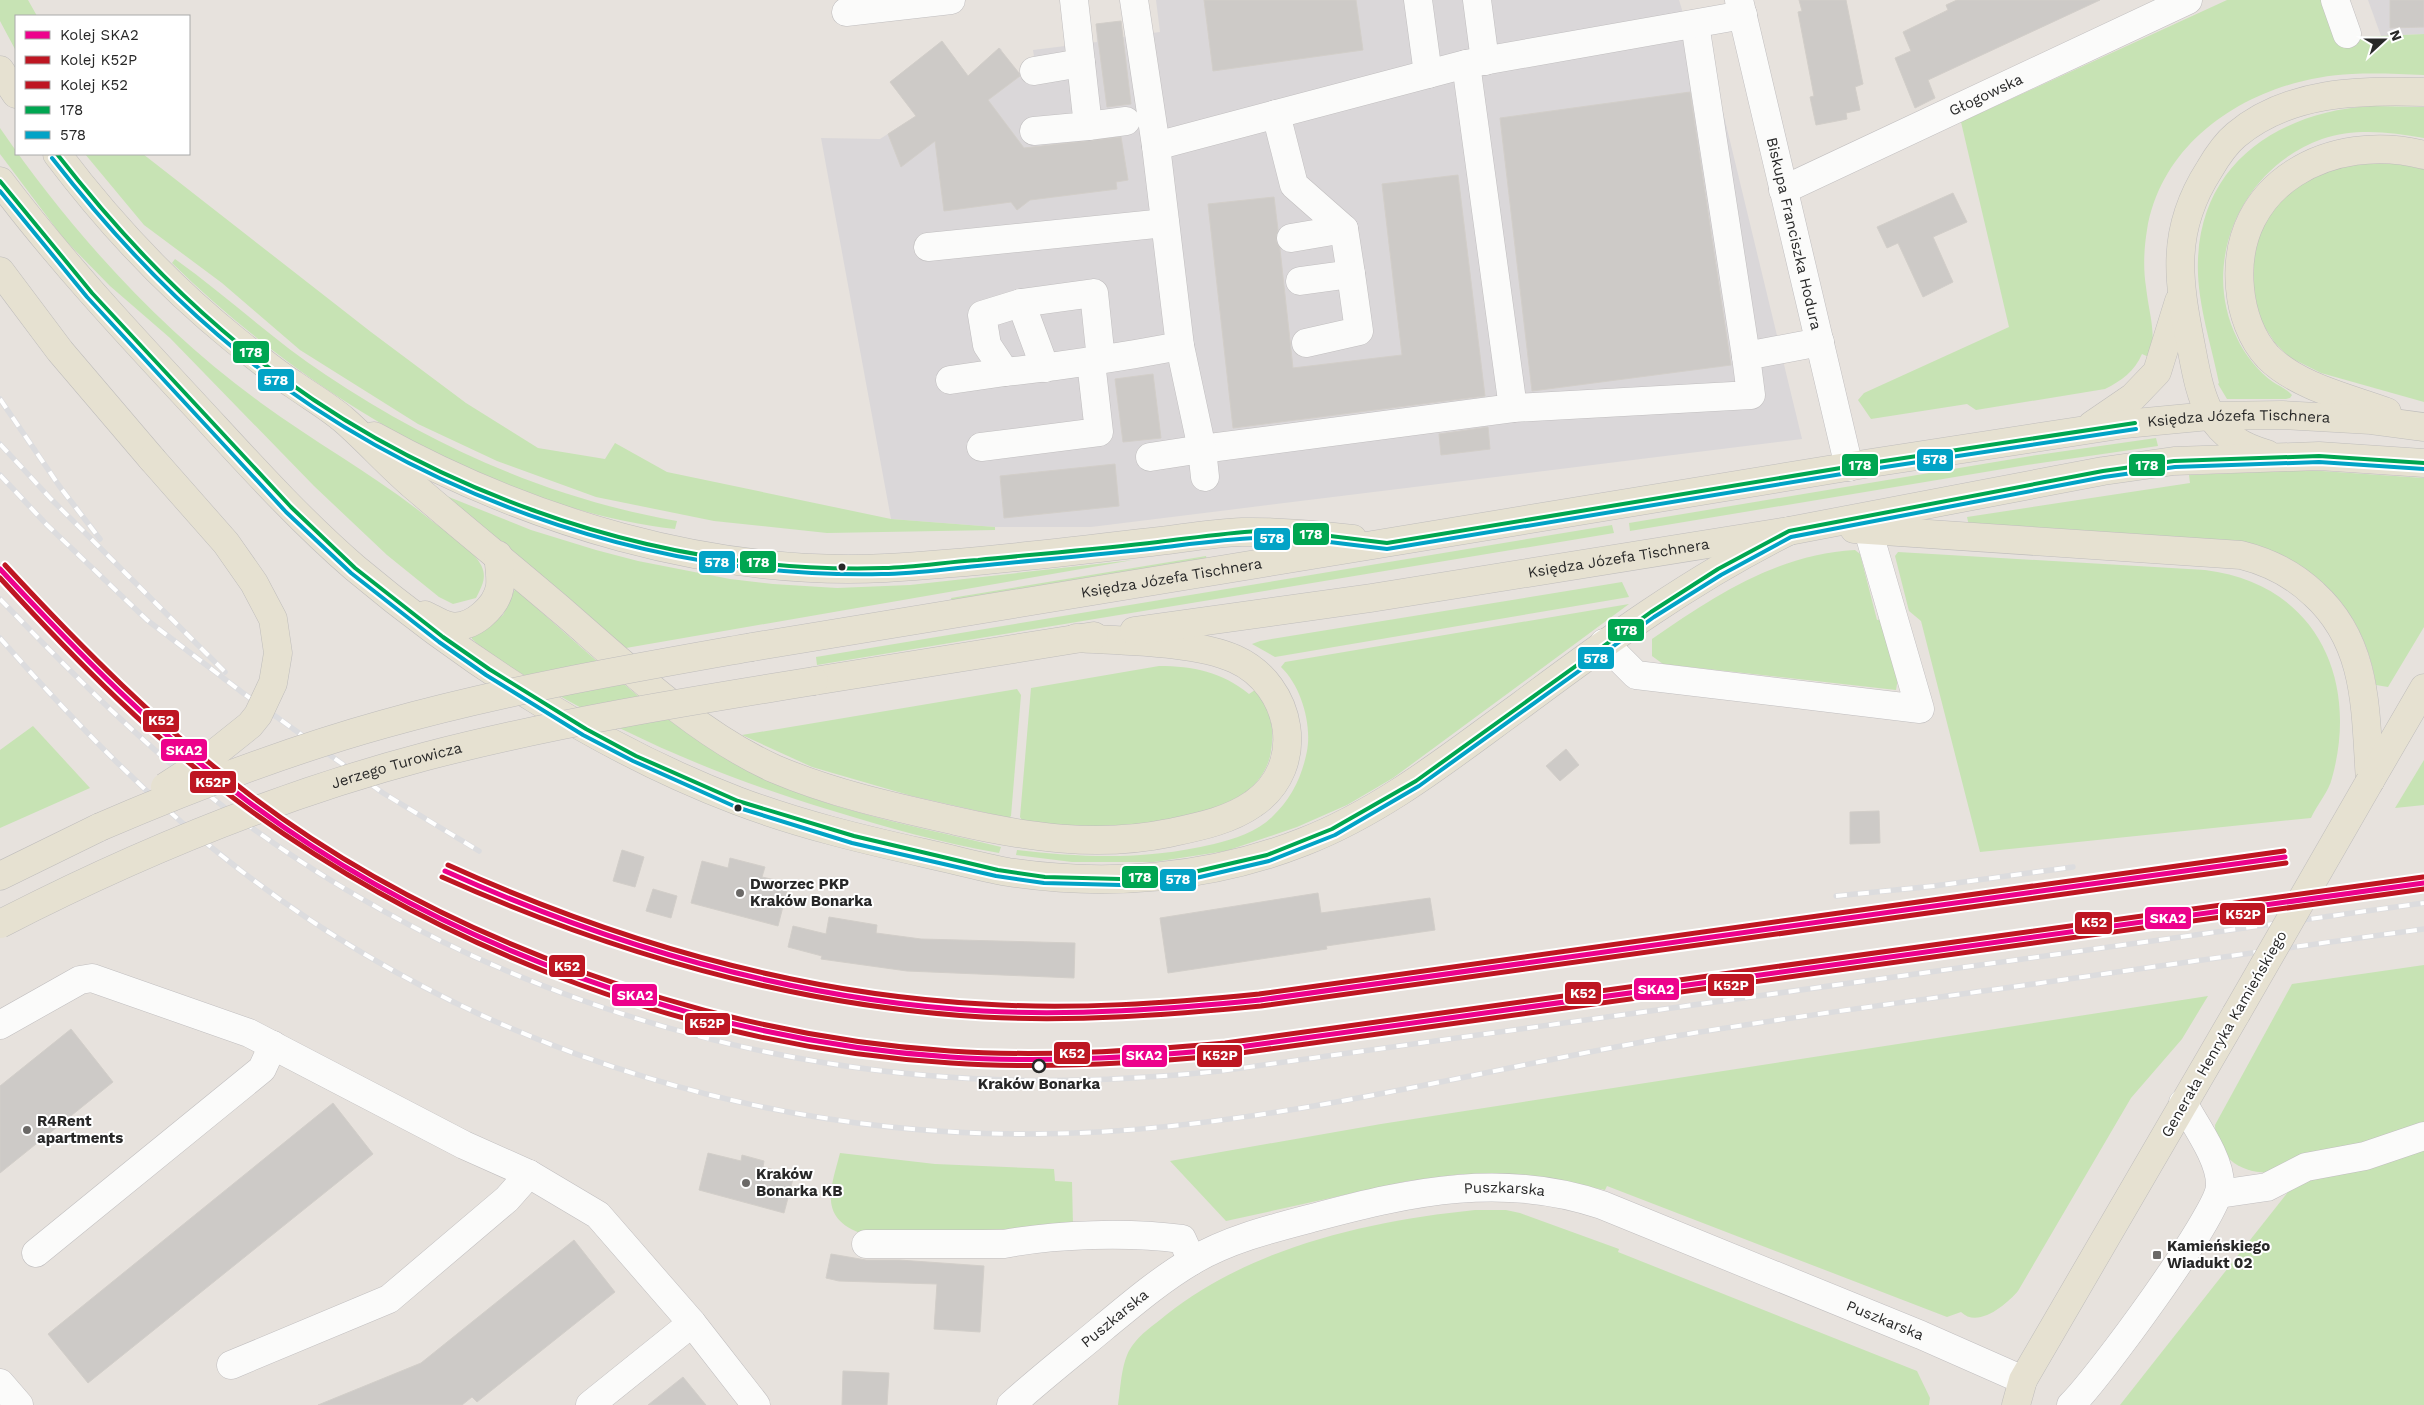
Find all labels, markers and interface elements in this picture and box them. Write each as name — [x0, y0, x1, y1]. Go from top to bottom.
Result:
legend — [15, 15, 190, 155]
north arrow — [2359, 15, 2409, 65]
text: Kolej SKA2 — [60, 26, 139, 44]
text: N — [2387, 28, 2405, 43]
text: Kolej K52P — [60, 51, 137, 69]
street label: Głogowska — [1946, 70, 2026, 120]
text: Kolej K52 — [60, 76, 128, 94]
text: 178 — [60, 101, 83, 119]
text: 578 — [60, 126, 86, 144]
street label: Biskupa Franciszka Hodura — [1763, 135, 1826, 332]
line badge: 178 — [232, 340, 270, 364]
text: 178 — [239, 344, 263, 360]
line badge: 578 — [257, 368, 295, 392]
text: 578 — [264, 372, 289, 388]
street label: Księdza Józefa Tischnera — [2146, 406, 2331, 431]
line badge: 578 — [1916, 448, 1954, 472]
text: 578 — [1923, 451, 1948, 467]
line badge: 178 — [1841, 453, 1879, 477]
line badge: 178 — [2128, 453, 2166, 477]
text: 178 — [1848, 457, 1872, 473]
text: 178 — [2135, 457, 2159, 473]
line badge: 178 — [1292, 522, 1330, 546]
text: 178 — [1299, 526, 1323, 542]
line badge: 578 — [1253, 527, 1291, 551]
text: 578 — [1260, 530, 1285, 546]
street label: Księdza Józefa Tischnera — [1527, 535, 1711, 582]
line badge: 578 — [698, 550, 736, 574]
line badge: 178 — [739, 550, 777, 574]
text: 578 — [705, 554, 730, 570]
text: 178 — [746, 554, 770, 570]
street label: Księdza Józefa Tischnera — [1079, 554, 1264, 602]
unlabelled marker — [837, 562, 847, 572]
line badge: 178 — [1607, 618, 1645, 642]
text: 178 — [1614, 622, 1638, 638]
line badge: 578 — [1577, 646, 1615, 670]
text: 578 — [1584, 650, 1609, 666]
line badge: K52 — [142, 709, 180, 733]
text: K52 — [148, 712, 174, 728]
line badge: SKA2 — [160, 738, 208, 762]
street label: Jerzego Turowicza — [329, 738, 464, 793]
text: SKA2 — [166, 742, 202, 758]
line badge: K52P — [189, 770, 237, 794]
text: K52P — [195, 774, 231, 790]
unlabelled marker — [733, 803, 743, 813]
line badge: 178 — [1121, 865, 1159, 889]
line badge: 578 — [1159, 868, 1197, 892]
text: 178 — [1128, 869, 1152, 885]
text: 578 — [1166, 871, 1191, 887]
place label: Dworzec PKP Kraków Bonarka — [750, 875, 873, 910]
marker: Dworzec PKP Kraków Bonarka — [734, 887, 746, 899]
line badge: K52P — [2219, 902, 2266, 926]
line badge: SKA2 — [2144, 906, 2192, 930]
text: K52P — [2225, 906, 2261, 922]
text: SKA2 — [2150, 910, 2186, 926]
line badge: K52 — [2074, 911, 2113, 935]
text: K52 — [2081, 914, 2107, 930]
street label: Generała Henryka Kamieńskiego — [2157, 928, 2291, 1140]
line badge: K52 — [548, 954, 586, 978]
text: K52 — [554, 958, 580, 974]
line badge: K52P — [1707, 973, 1755, 997]
line badge: SKA2 — [1633, 977, 1680, 1001]
text: K52P — [1713, 977, 1749, 993]
line badge: K52 — [1564, 981, 1602, 1005]
text: SKA2 — [1638, 981, 1674, 997]
line badge: SKA2 — [611, 983, 658, 1007]
text: K52 — [1570, 985, 1596, 1001]
text: SKA2 — [617, 987, 653, 1003]
line badge: K52P — [684, 1012, 731, 1036]
text: K52P — [689, 1015, 725, 1031]
line badge: K52 — [1053, 1041, 1091, 1065]
line badge: SKA2 — [1121, 1044, 1168, 1068]
line badge: K52P — [1196, 1044, 1243, 1068]
text: K52 — [1059, 1045, 1085, 1061]
text: SKA2 — [1126, 1047, 1162, 1063]
text: K52P — [1202, 1047, 1238, 1063]
marker: Kraków Bonarka — [1032, 1059, 1046, 1073]
place label: Kraków Bonarka — [978, 1075, 1100, 1093]
place label: R4Rent apartments — [37, 1112, 123, 1147]
marker: R4Rent apartments — [21, 1124, 33, 1136]
place label: Kraków Bonarka KB — [756, 1165, 842, 1200]
marker: Kraków Bonarka KB — [740, 1177, 752, 1189]
street label: Puszkarska — [1463, 1178, 1547, 1200]
place label: Kamieńskiego Wiadukt 02 — [2167, 1237, 2270, 1272]
marker: Kamieńskiego Wiadukt 02 — [2151, 1249, 2163, 1261]
street label: Puszkarska — [1077, 1285, 1152, 1351]
street label: Puszkarska — [1844, 1297, 1927, 1344]

